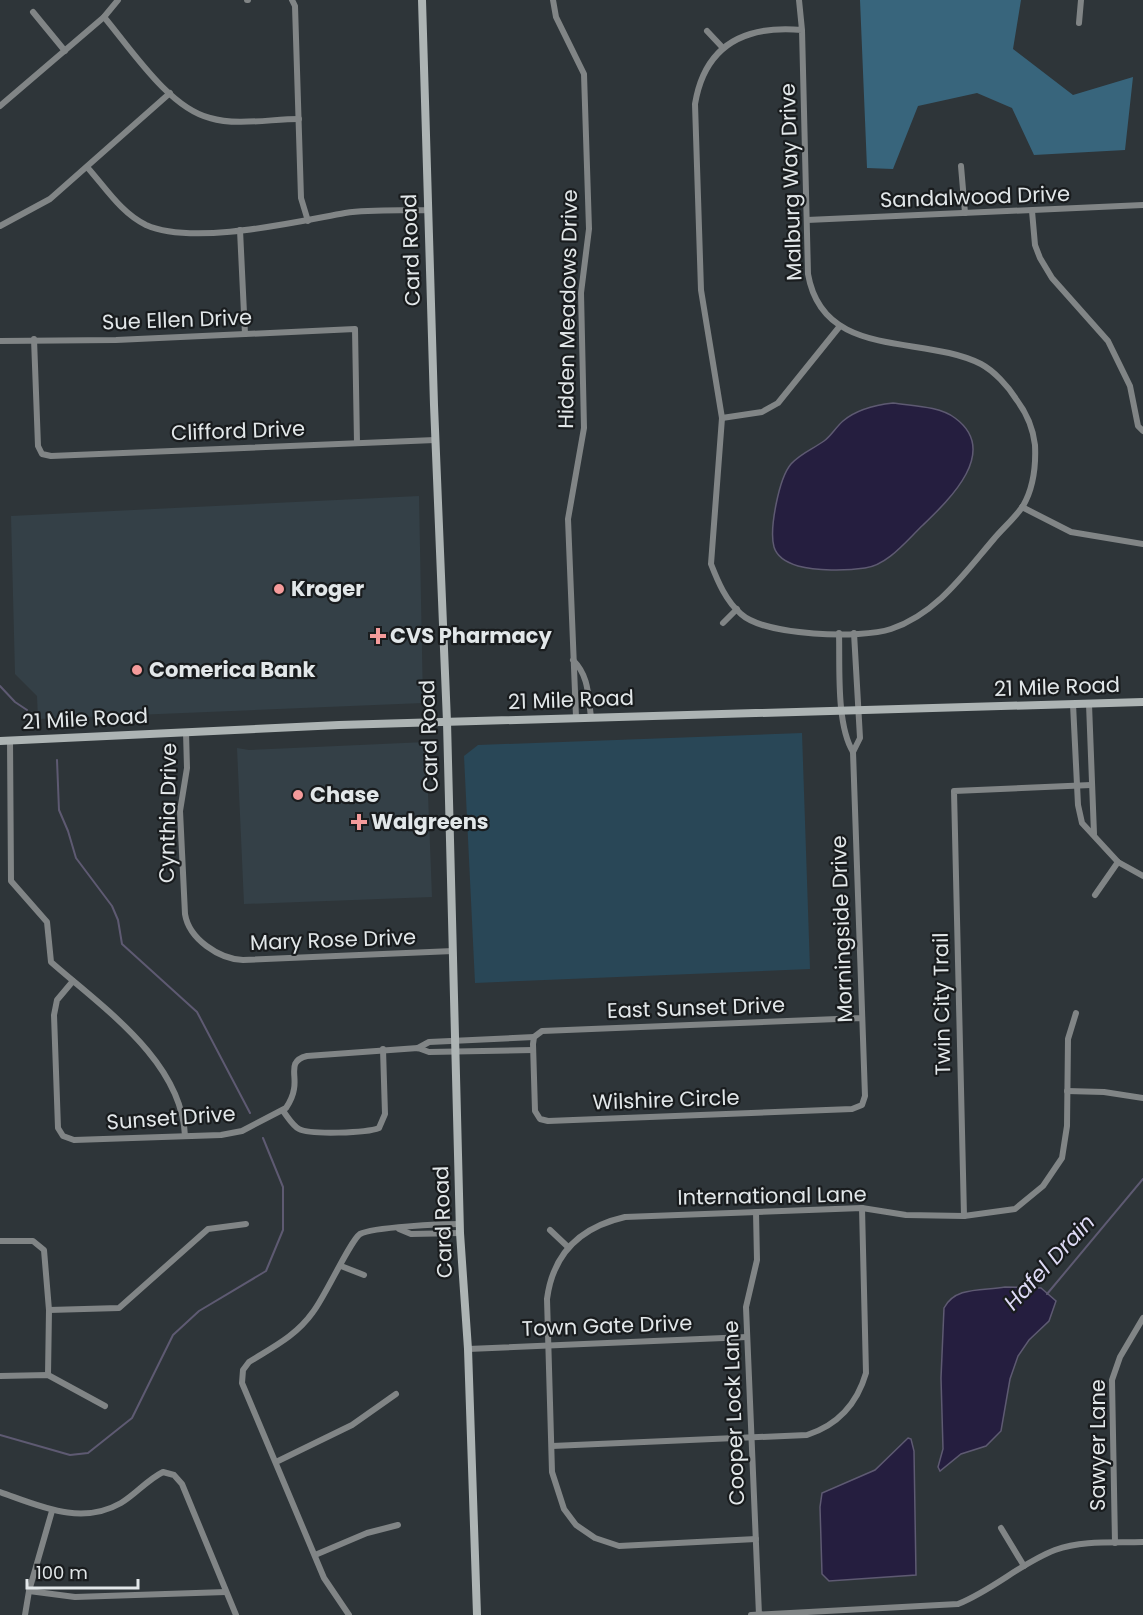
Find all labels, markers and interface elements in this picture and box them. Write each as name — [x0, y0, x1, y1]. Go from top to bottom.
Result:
street label: Malburg Way Drive — [773, 83, 808, 281]
street label: Sandalwood Drive — [879, 179, 1070, 214]
street label: Hidden Meadows Drive — [551, 189, 584, 429]
street label: Card Road — [394, 193, 427, 307]
street label: Sue Ellen Drive — [101, 302, 253, 337]
street label: Clifford Drive — [170, 414, 305, 447]
place label: Kroger — [291, 574, 364, 603]
marker: Kroger — [272, 582, 286, 596]
place label: CVS Pharmacy — [390, 621, 552, 650]
marker: CVS Pharmacy — [371, 629, 385, 643]
place label: Comerica Bank — [149, 655, 315, 684]
marker: Comerica Bank — [130, 663, 144, 677]
street label: 21 Mile Road — [993, 670, 1120, 703]
street label: Card Road — [412, 679, 445, 793]
street label: 21 Mile Road — [507, 683, 634, 716]
street label: 21 Mile Road — [21, 701, 149, 736]
street label: Cynthia Drive — [152, 743, 183, 883]
place label: Chase — [310, 780, 379, 809]
marker: Chase — [291, 788, 305, 802]
place label: Walgreens — [371, 807, 489, 836]
marker: Walgreens — [352, 815, 366, 829]
street label: Morningside Drive — [824, 835, 859, 1023]
street label: Mary Rose Drive — [250, 922, 416, 957]
street label: Twin City Trail — [926, 932, 957, 1076]
street label: East Sunset Drive — [606, 990, 786, 1025]
street label: Wilshire Circle — [592, 1082, 740, 1117]
street label: Sunset Drive — [106, 1099, 236, 1136]
street label: Card Road — [426, 1165, 459, 1279]
street label: International Lane — [677, 1179, 867, 1212]
water label: Hafel Drain — [997, 1208, 1102, 1317]
street label: Town Gate Drive — [521, 1308, 693, 1343]
street label: Cooper Lock Lane — [716, 1320, 751, 1506]
street label: Sawyer Lane — [1083, 1379, 1112, 1511]
scale bar — [27, 1552, 138, 1590]
text: 100 m — [36, 1560, 88, 1585]

